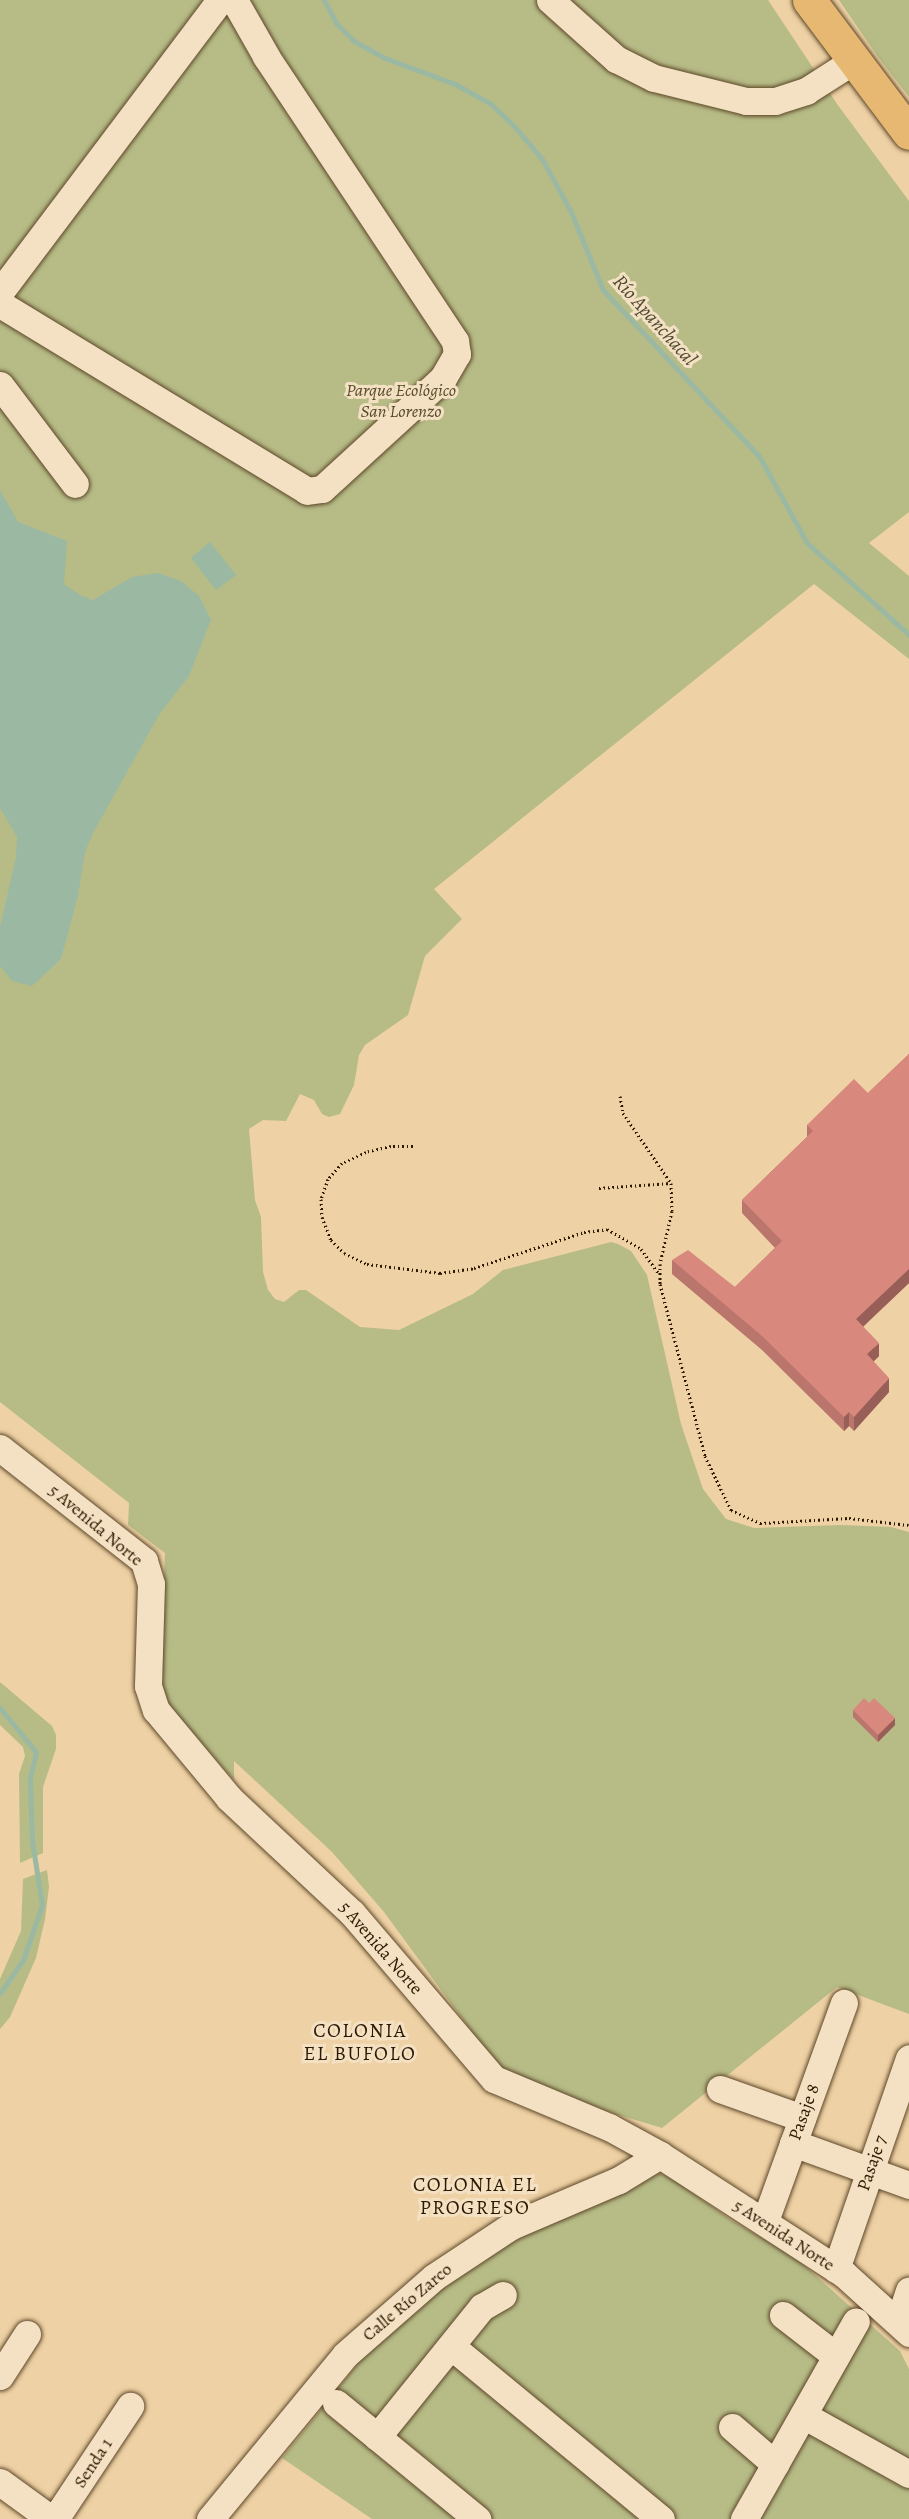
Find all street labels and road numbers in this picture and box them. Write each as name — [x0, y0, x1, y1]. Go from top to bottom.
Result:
street label: 5 Avenida Norte — [45, 1479, 147, 1571]
street label: 5 Avenida Norte — [335, 1897, 427, 1999]
street label: Pasaje 8 — [784, 2081, 824, 2143]
street label: Pasaje 7 — [852, 2132, 892, 2194]
street label: 5 Avenida Norte — [729, 2194, 839, 2276]
street label: Calle Río Zarco — [358, 2258, 456, 2346]
street label: Senda 1 — [69, 2434, 117, 2492]

